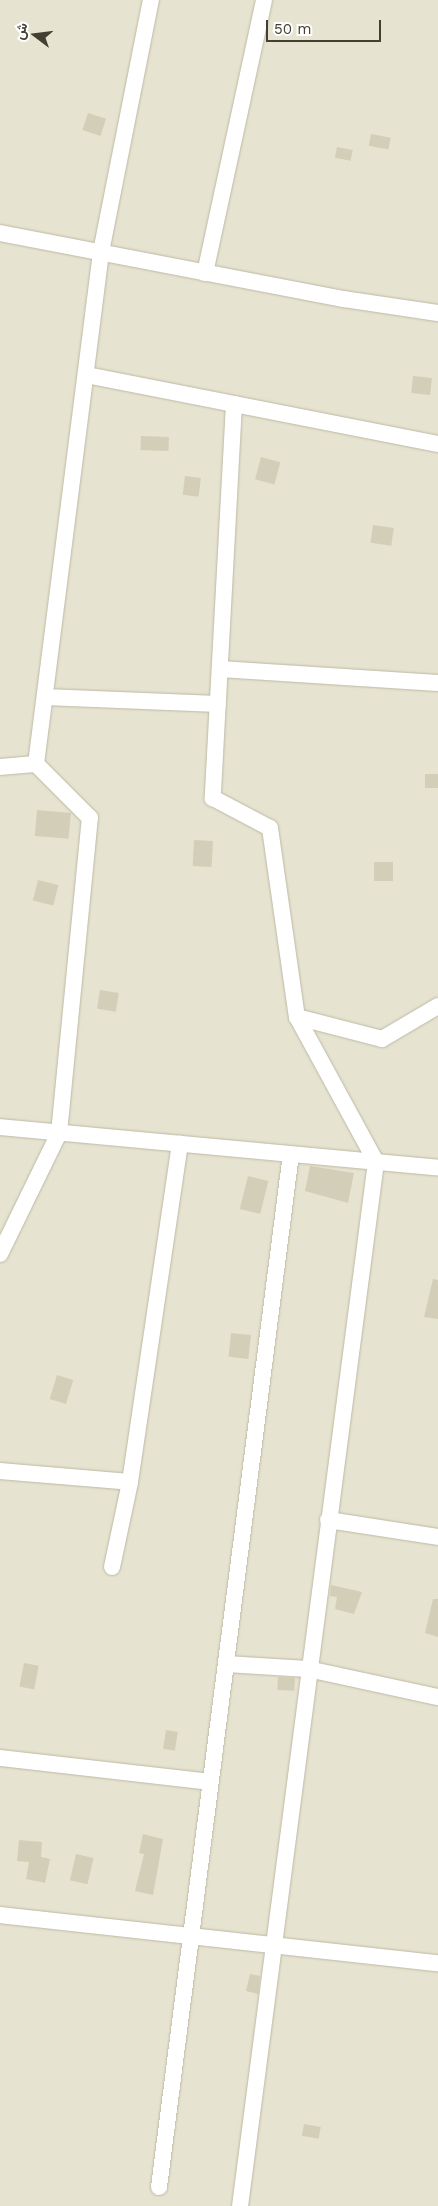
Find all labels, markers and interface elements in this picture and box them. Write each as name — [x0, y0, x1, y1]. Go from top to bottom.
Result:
north arrow — [10, 10, 60, 60]
scale bar — [268, 10, 383, 42]
text: 50 m — [274, 20, 311, 38]
text: ش — [11, 21, 30, 41]

